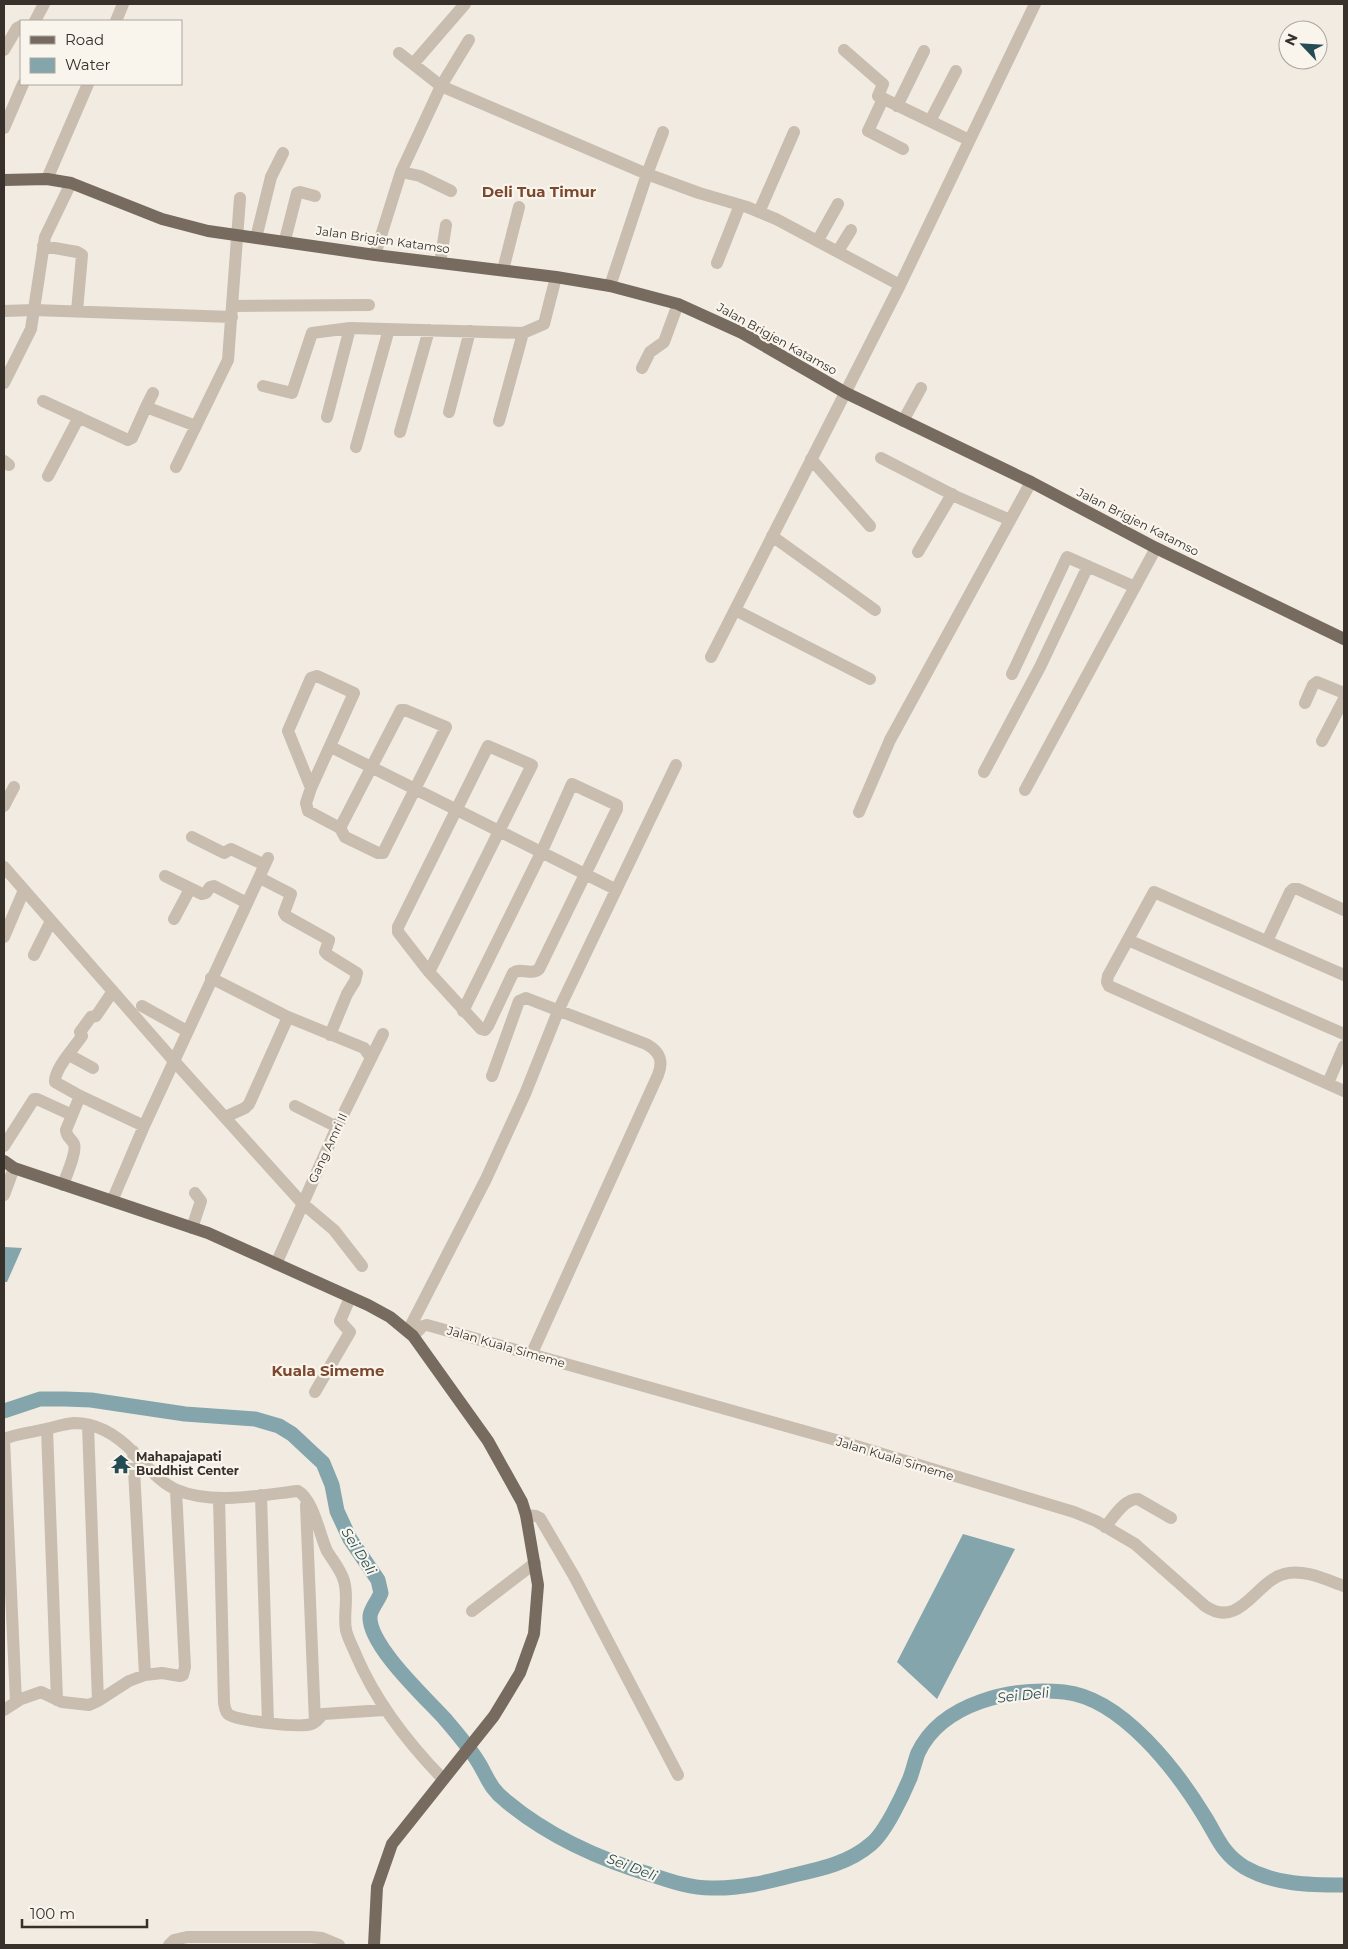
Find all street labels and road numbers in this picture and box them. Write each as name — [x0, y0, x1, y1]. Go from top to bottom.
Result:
street label: Jalan Brigjen Katamso — [314, 223, 451, 256]
street label: Jalan Brigjen Katamso — [714, 299, 840, 378]
street label: Jalan Brigjen Katamso — [1074, 484, 1202, 559]
street label: Gang Amri II — [305, 1110, 350, 1185]
street label: Jalan Kuala Simeme — [444, 1322, 567, 1371]
street label: Jalan Kuala Simeme — [834, 1433, 956, 1484]

